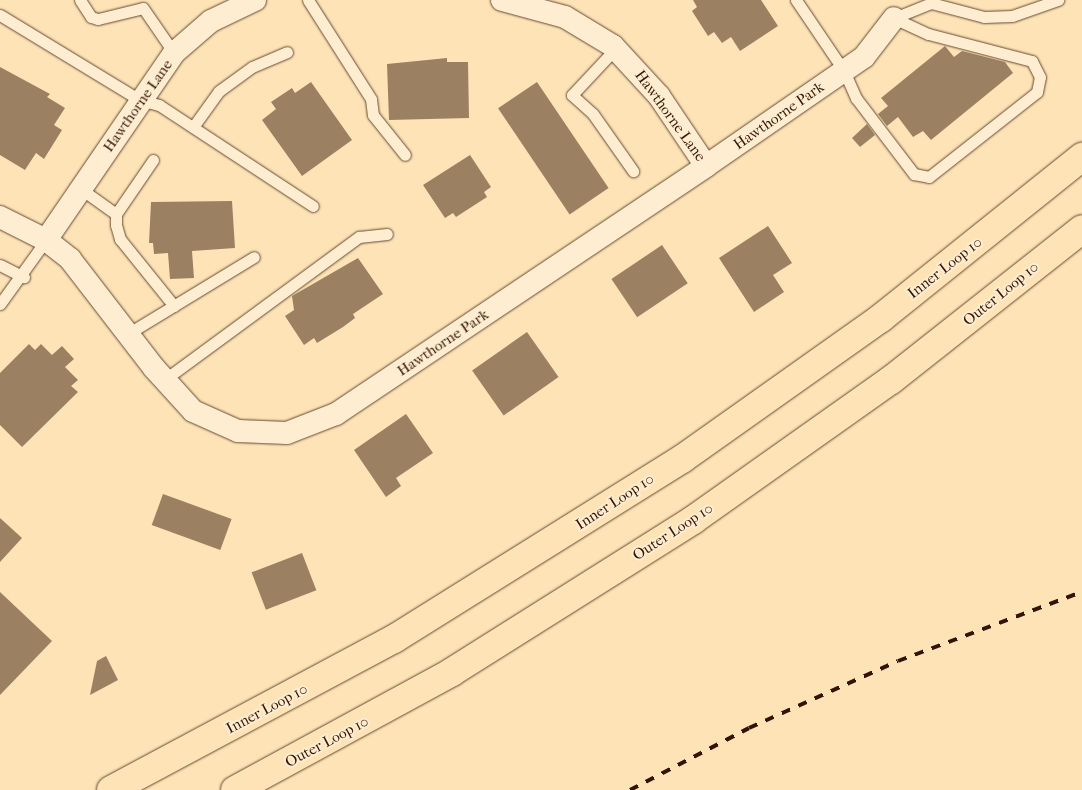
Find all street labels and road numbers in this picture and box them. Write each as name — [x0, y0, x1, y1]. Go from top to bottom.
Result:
street label: Hawthorne Lane — [99, 56, 177, 156]
street label: Hawthorne Lane — [631, 67, 709, 165]
street label: Hawthorne Park — [730, 78, 828, 154]
street label: Inner Loop 10 — [904, 233, 986, 303]
street label: Outer Loop 10 — [960, 258, 1042, 330]
street label: Hawthorne Park — [394, 306, 492, 380]
street label: Inner Loop 10 — [573, 470, 657, 534]
street label: Outer Loop 10 — [630, 499, 716, 565]
street label: Inner Loop 10 — [223, 680, 311, 738]
street label: Outer Loop 10 — [282, 712, 372, 772]

